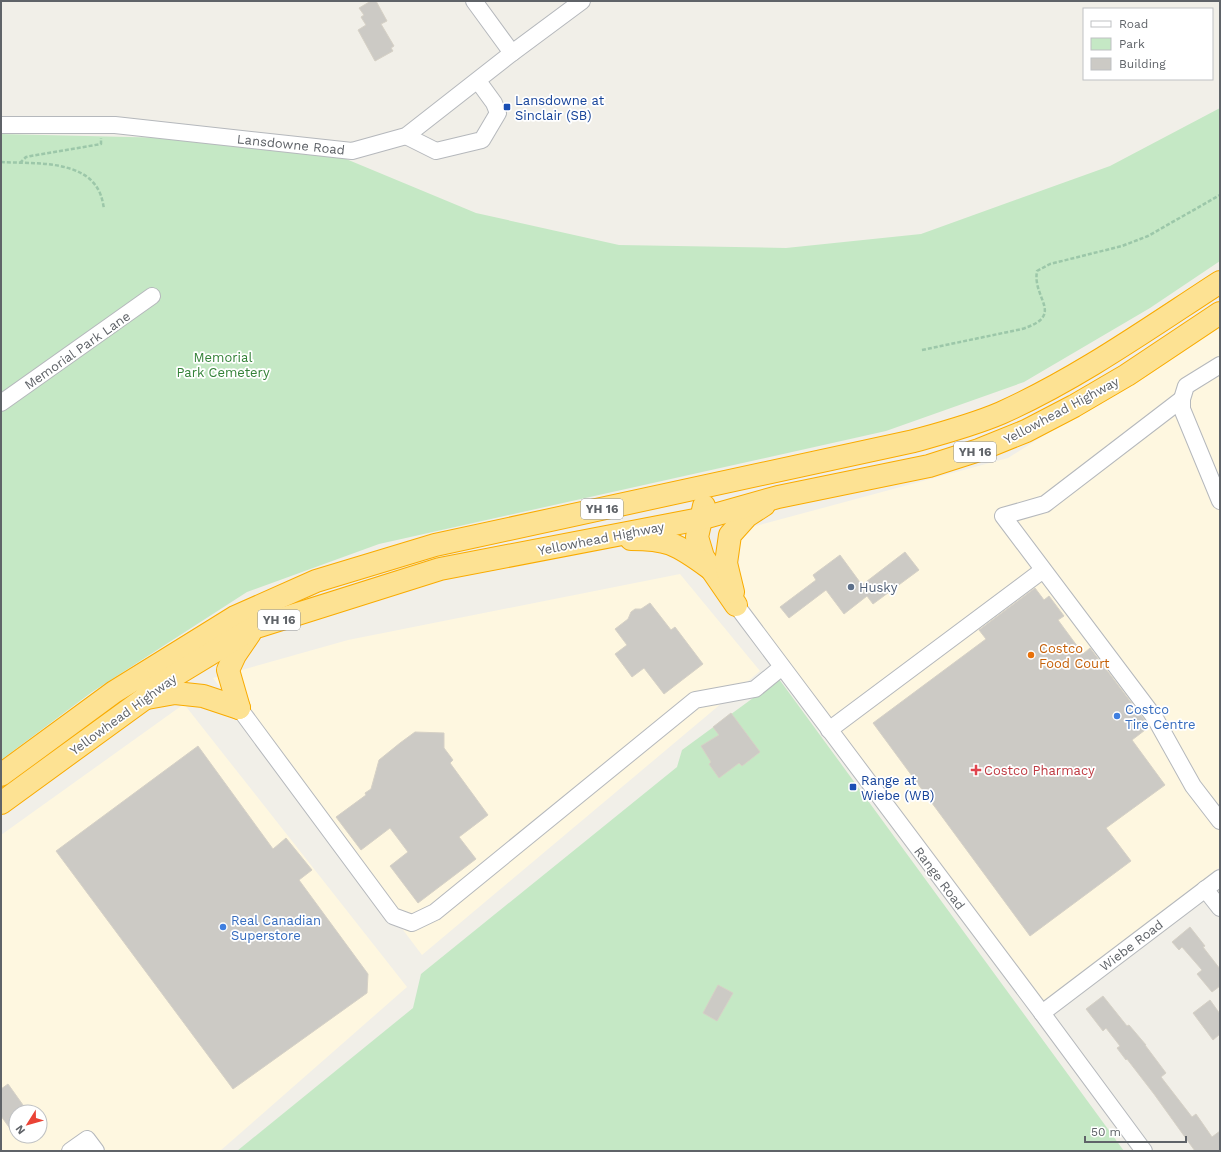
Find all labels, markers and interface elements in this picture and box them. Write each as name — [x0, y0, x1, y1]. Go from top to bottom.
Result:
legend — [1083, 8, 1213, 80]
text: Road — [1119, 17, 1148, 31]
text: Park — [1119, 37, 1145, 51]
text: Building — [1119, 57, 1166, 71]
place label: Lansdowne at Sinclair (SB) — [515, 93, 605, 123]
marker: Lansdowne at Sinclair (SB) — [502, 102, 512, 112]
street label: Lansdowne Road — [236, 131, 346, 158]
street label: Memorial Park Lane — [22, 308, 133, 393]
park label: Memorial Park Cemetery — [176, 350, 270, 380]
street label: Yellowhead Highway — [1001, 374, 1122, 447]
road number: YH 16 — [954, 442, 996, 462]
road number: YH 16 — [581, 499, 623, 519]
street label: Yellowhead Highway — [537, 519, 666, 558]
place label: Husky — [859, 580, 898, 595]
marker: Husky — [846, 582, 856, 592]
road number: YH 16 — [258, 610, 300, 630]
place label: Costco Food Court — [1039, 641, 1110, 671]
marker: Costco Food Court — [1026, 650, 1036, 660]
street label: Yellowhead Highway — [67, 670, 180, 758]
place label: Costco Tire Centre — [1125, 702, 1196, 732]
marker: Costco Tire Centre — [1112, 711, 1122, 721]
place label: Costco Pharmacy — [984, 763, 1095, 778]
marker: Costco Pharmacy — [971, 765, 981, 775]
place label: Range at Wiebe (WB) — [861, 773, 934, 803]
marker: Range at Wiebe (WB) — [848, 782, 858, 792]
street label: Range Road — [911, 844, 968, 913]
place label: Real Canadian Superstore — [231, 913, 321, 943]
street label: Wiebe Road — [1097, 917, 1166, 974]
marker: Real Canadian Superstore — [218, 922, 228, 932]
north arrow — [8, 1104, 48, 1144]
scale bar — [1085, 1118, 1186, 1144]
text: N — [13, 1123, 28, 1137]
text: 50 m — [1091, 1125, 1121, 1139]

